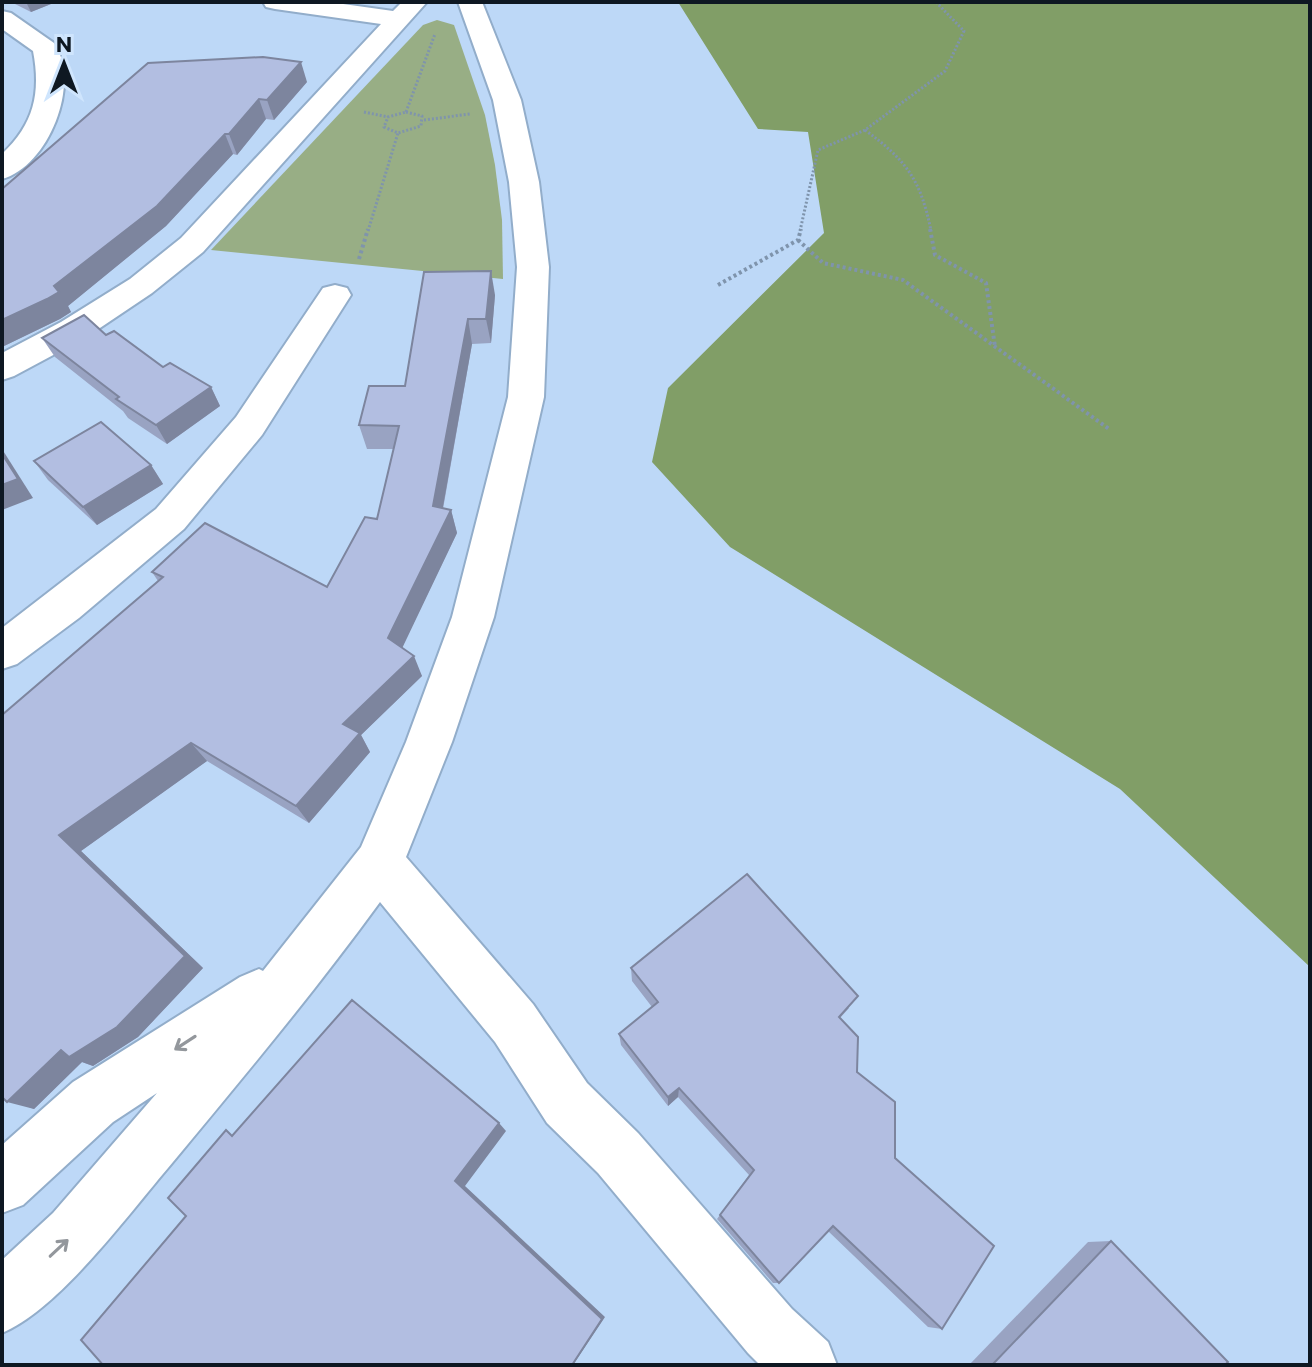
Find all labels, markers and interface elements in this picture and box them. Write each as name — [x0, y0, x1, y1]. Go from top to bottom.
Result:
north arrow — [24, 24, 104, 104]
text: N — [56, 30, 72, 57]
one-way arrow — [175, 1035, 197, 1052]
one-way arrow — [48, 1240, 68, 1258]

